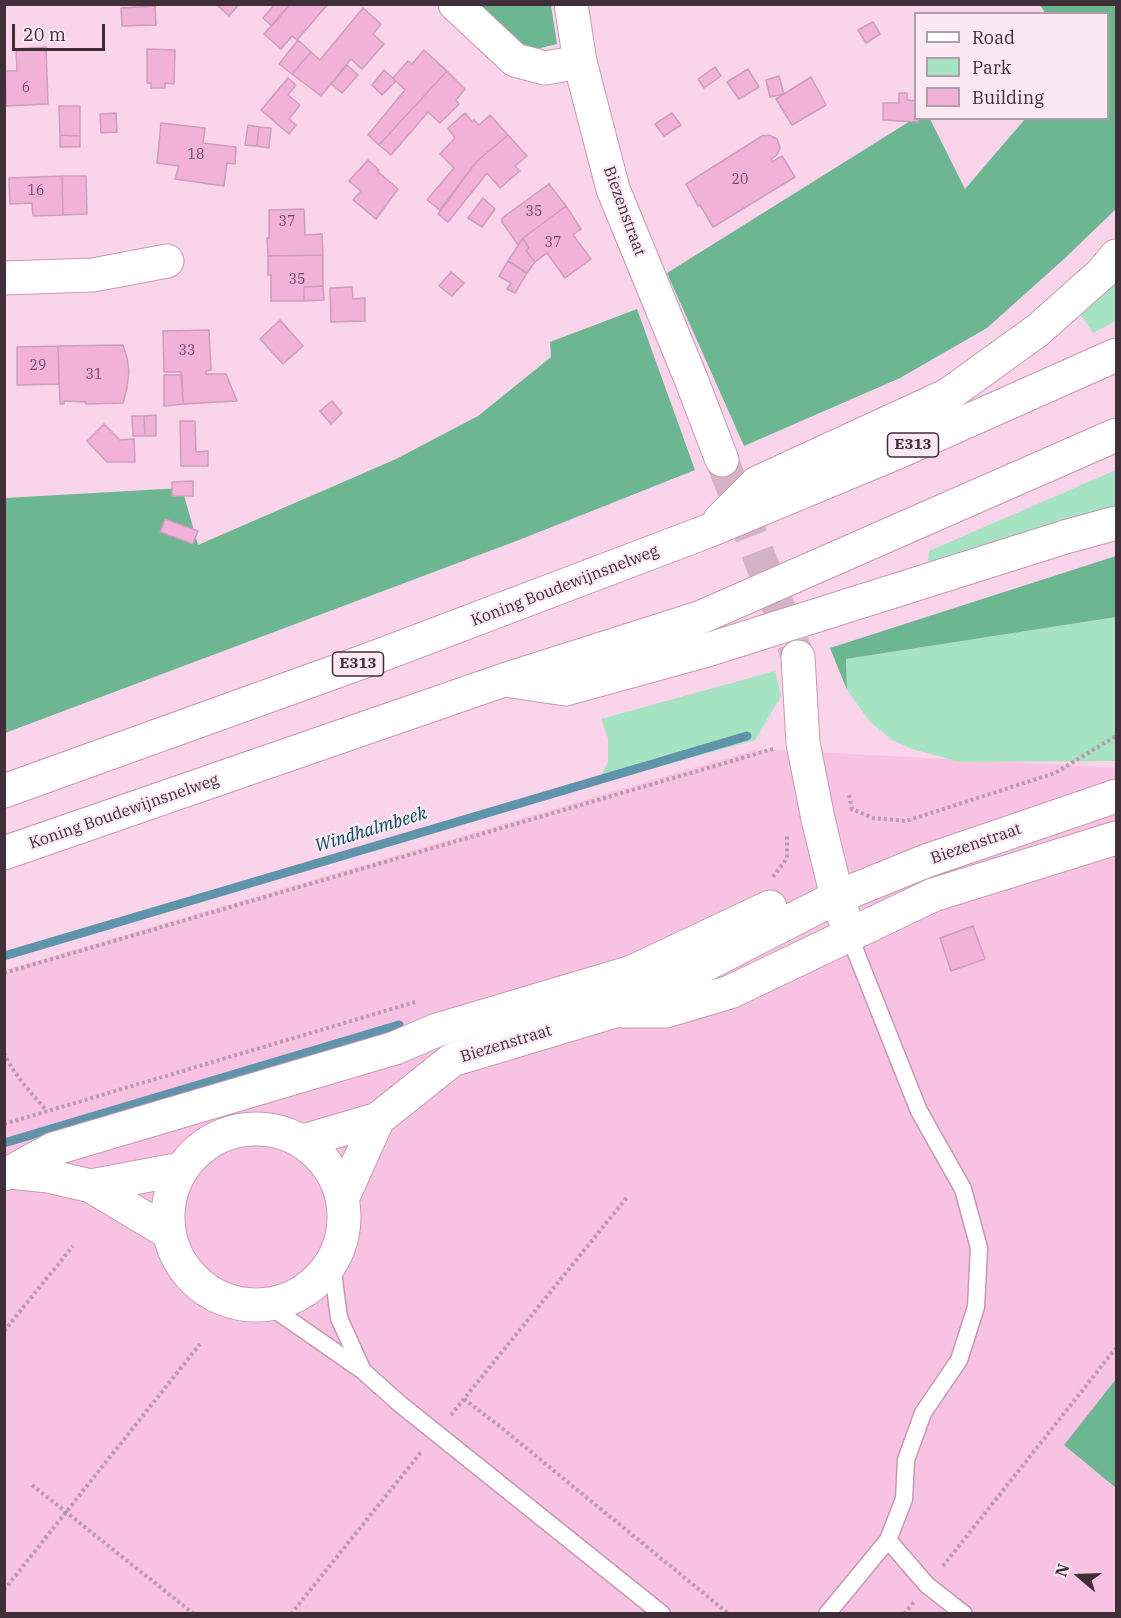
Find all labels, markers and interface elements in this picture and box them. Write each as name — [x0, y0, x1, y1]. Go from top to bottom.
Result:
scale bar — [15, 12, 108, 50]
legend — [914, 12, 1109, 120]
text: 20 m — [23, 23, 66, 46]
text: Road — [972, 26, 1015, 49]
text: Park — [972, 56, 1011, 79]
house number: 6 — [22, 80, 30, 96]
text: Building — [972, 86, 1044, 109]
house number: 18 — [188, 147, 204, 163]
street label: Biezenstraat — [599, 163, 649, 259]
house number: 20 — [732, 172, 748, 188]
house number: 16 — [28, 183, 44, 199]
house number: 35 — [526, 204, 542, 220]
house number: 37 — [279, 214, 295, 230]
house number: 37 — [545, 235, 561, 251]
house number: 35 — [289, 272, 305, 288]
house number: 33 — [179, 343, 195, 359]
house number: 29 — [30, 358, 46, 374]
house number: 31 — [86, 367, 102, 383]
road number: E313 — [888, 433, 938, 457]
street label: Koning Boudewijnsnelweg — [469, 541, 661, 631]
road number: E313 — [332, 652, 384, 676]
street label: Koning Boudewijnsnelweg — [27, 770, 221, 854]
water label: Windhalmbeek — [312, 803, 430, 857]
street label: Biezenstraat — [928, 820, 1024, 868]
street label: Biezenstraat — [458, 1021, 554, 1067]
north arrow — [1049, 1546, 1109, 1606]
text: N — [1050, 1561, 1073, 1579]

